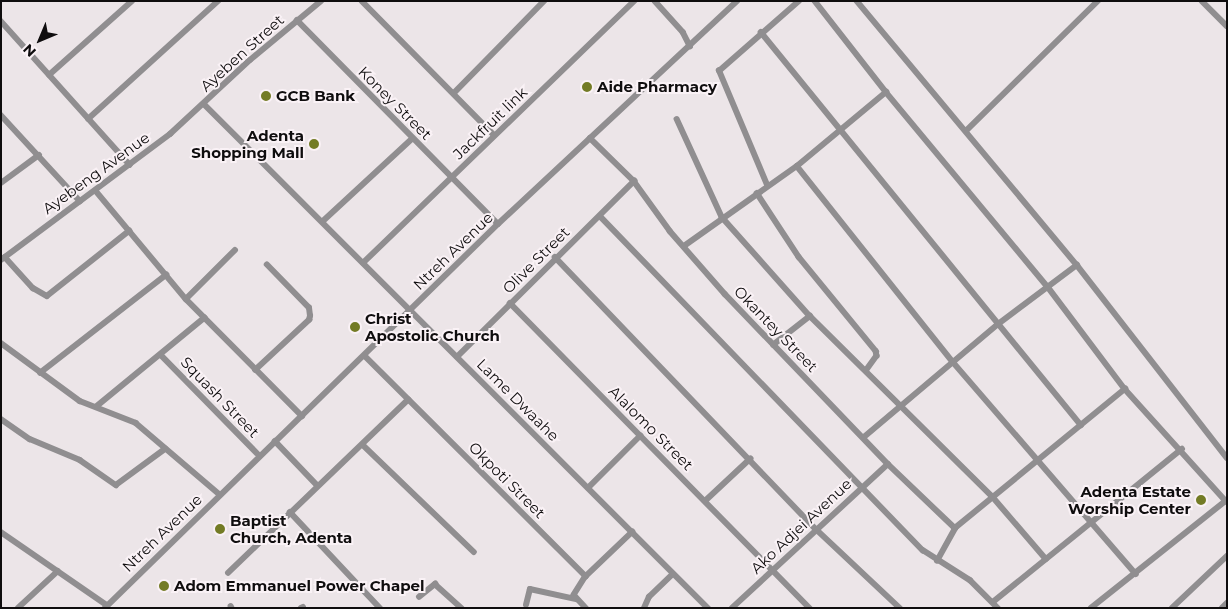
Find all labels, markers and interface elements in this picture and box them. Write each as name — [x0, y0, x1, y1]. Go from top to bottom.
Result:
street label: Ayeben Street — [197, 11, 287, 95]
north arrow — [15, 15, 65, 65]
text: N — [19, 40, 40, 61]
street label: Koney Street — [355, 63, 435, 143]
place label: Aide Pharmacy — [597, 78, 717, 96]
marker: Aide Pharmacy — [581, 81, 593, 93]
street label: Jackfruit link — [449, 83, 531, 163]
place label: GCB Bank — [276, 87, 355, 105]
marker: GCB Bank — [260, 90, 272, 102]
place label: Adenta Shopping Mall — [191, 126, 304, 161]
street label: Ayebeng Avenue — [39, 128, 153, 218]
marker: Adenta Shopping Mall — [308, 138, 320, 150]
street label: Ntreh Avenue — [409, 208, 497, 294]
street label: Olive Street — [499, 223, 573, 297]
street label: Okantey Street — [730, 282, 822, 376]
place label: Christ Apostolic Church — [365, 309, 500, 344]
marker: Christ Apostolic Church — [349, 321, 361, 333]
street label: Squash Street — [177, 353, 263, 441]
street label: Lame Dwaahe — [473, 355, 563, 445]
street label: Alalomo Street — [605, 382, 697, 474]
street label: Okpoti Street — [465, 438, 549, 522]
street label: Ako Adjei Avenue — [747, 475, 855, 577]
place label: Adenta Estate Worship Center — [1068, 482, 1191, 517]
street label: Ntreh Avenue — [118, 490, 206, 576]
marker: Adenta Estate Worship Center — [1195, 494, 1207, 506]
place label: Baptist Church, Adenta — [230, 511, 352, 546]
marker: Baptist Church, Adenta — [214, 523, 226, 535]
place label: Adom Emmanuel Power Chapel — [174, 577, 425, 595]
marker: Adom Emmanuel Power Chapel — [158, 580, 170, 592]

